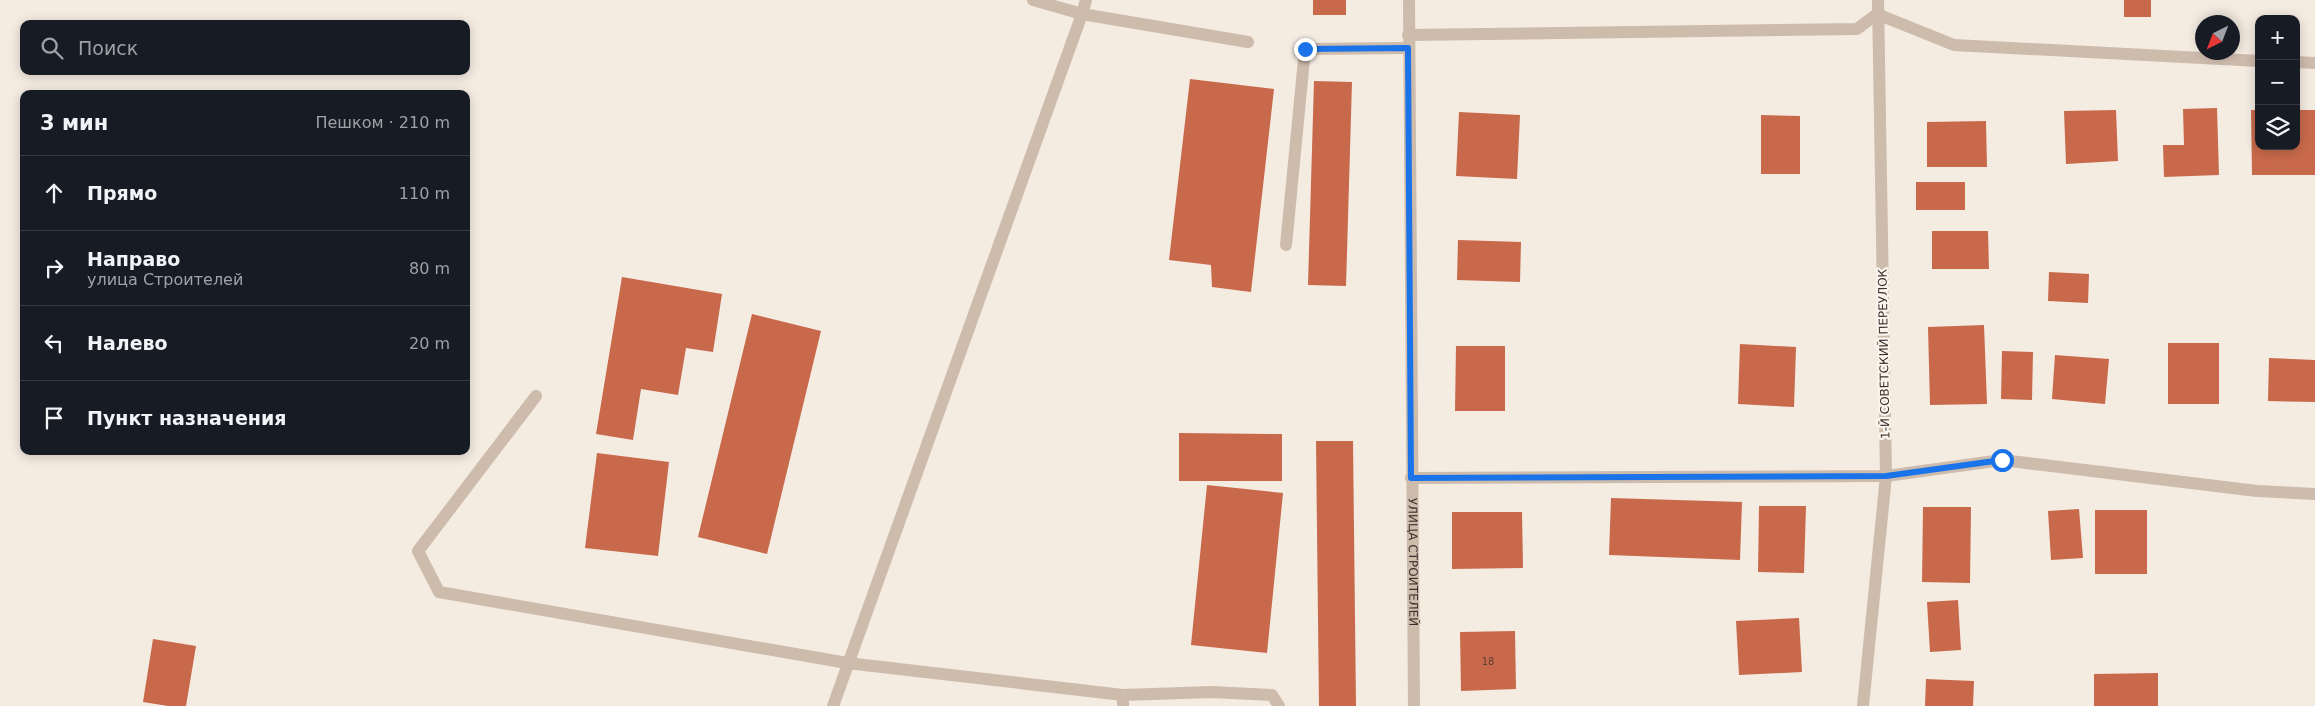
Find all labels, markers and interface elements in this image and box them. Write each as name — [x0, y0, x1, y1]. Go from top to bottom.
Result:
north arrow — [2195, 15, 2240, 60]
map controls — [2255, 15, 2300, 150]
button: + — [2255, 15, 2300, 60]
search box — [20, 20, 470, 75]
icon: search — [38, 34, 66, 62]
text: Поиск — [78, 37, 138, 59]
route end — [1294, 38, 1317, 61]
button: − — [2255, 60, 2300, 105]
button: layers — [2255, 105, 2300, 150]
text: 3 мин — [40, 111, 108, 135]
text: Пешком · 210 m — [315, 113, 450, 132]
icon: ahead — [40, 179, 68, 207]
text: Прямо — [87, 182, 157, 204]
text: 110 m — [399, 184, 450, 203]
text: Направо — [87, 248, 180, 270]
icon: right — [40, 254, 68, 282]
text: 80 m — [409, 259, 450, 278]
street label: 1-Й СОВЕТСКИЙ ПЕРЕУЛОК — [1875, 268, 1892, 439]
text: улица Строителей — [87, 270, 243, 289]
icon: left — [40, 329, 68, 357]
text: Налево — [87, 332, 168, 354]
text: 20 m — [409, 334, 450, 353]
icon: arrive — [40, 404, 68, 432]
text: Пункт назначения — [87, 407, 286, 429]
route start — [1991, 449, 2014, 472]
street label: УЛИЦА СТРОИТЕЛЕЙ — [1406, 498, 1421, 626]
house number: 18 — [1482, 656, 1494, 667]

